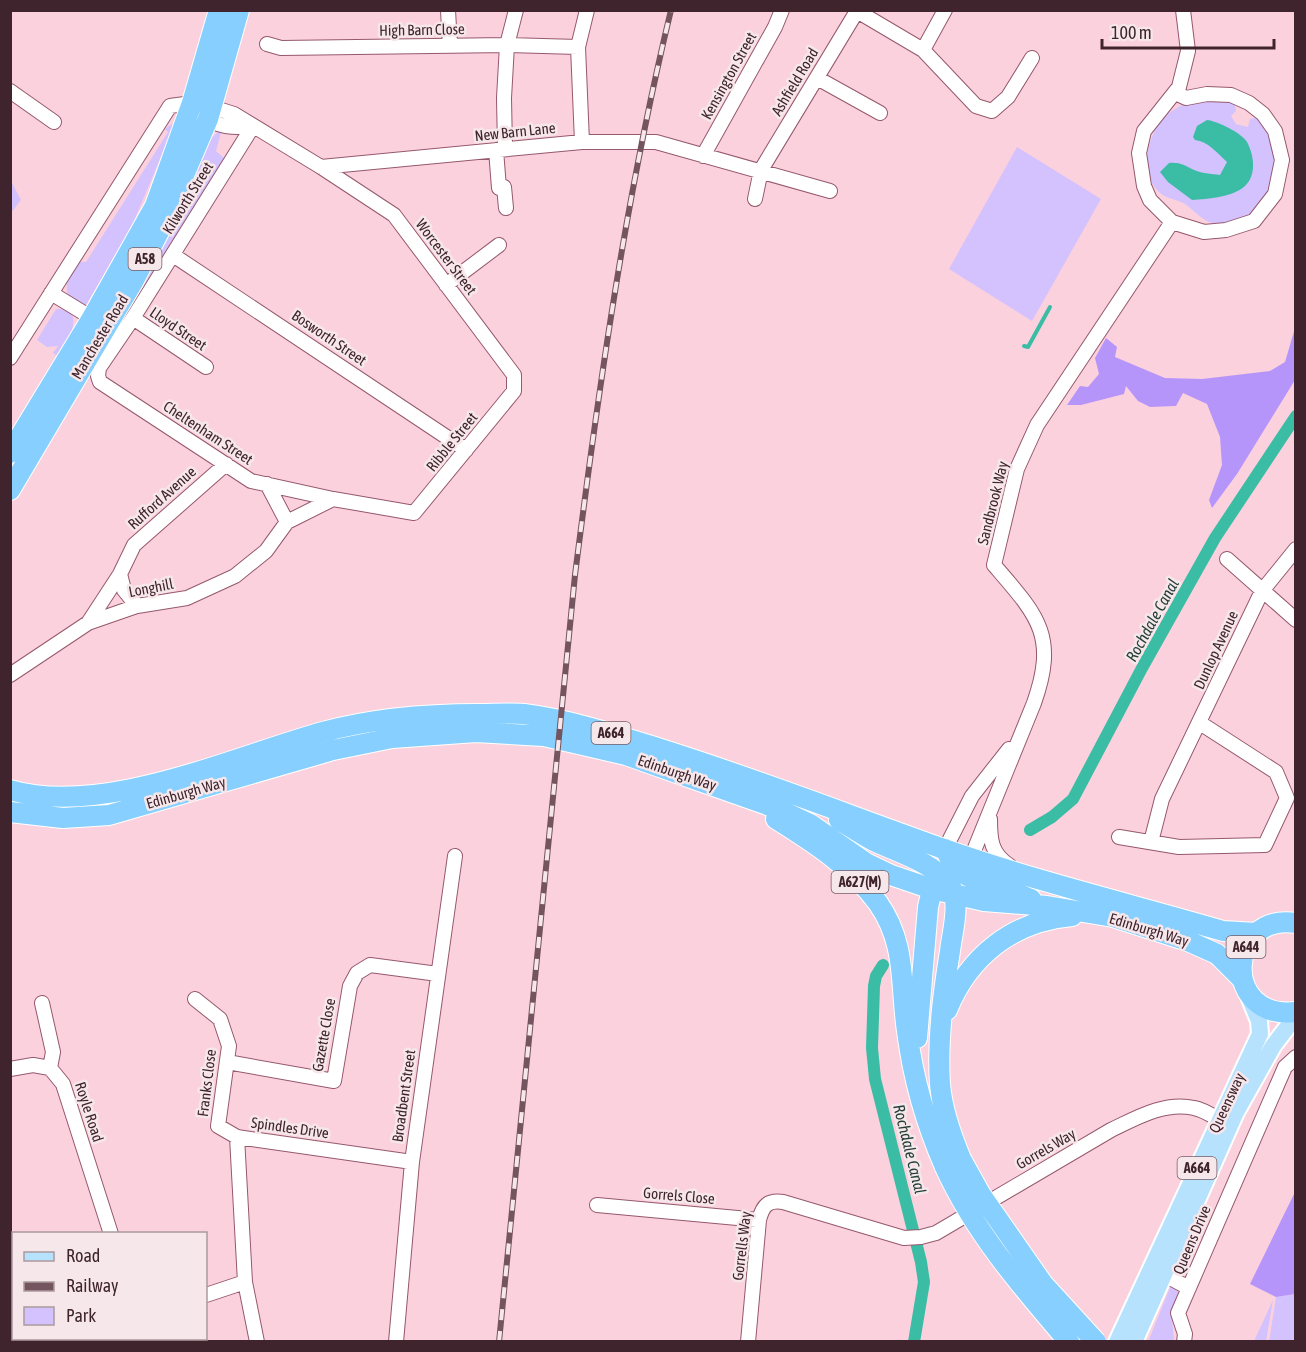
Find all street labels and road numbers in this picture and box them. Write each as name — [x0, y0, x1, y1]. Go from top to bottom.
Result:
street label: High Barn Close — [379, 20, 465, 39]
street label: Kensington Street — [698, 29, 760, 122]
street label: Ashfield Road — [768, 45, 821, 119]
street label: New Barn Lane — [474, 119, 556, 144]
street label: Kilworth Street — [159, 159, 216, 237]
street label: Worcester Street — [413, 216, 480, 298]
road number: A58 — [128, 248, 162, 270]
street label: Manchester Road — [68, 292, 131, 382]
street label: Lloyd Street — [147, 303, 210, 354]
street label: Bosworth Street — [289, 306, 370, 369]
street label: Cheltenham Street — [160, 397, 256, 468]
street label: Ribble Street — [423, 409, 480, 475]
street label: Sandbrook Way — [974, 459, 1011, 546]
street label: Rufford Avenue — [124, 463, 199, 532]
street label: Longhill — [127, 575, 175, 600]
street label: Dunlop Avenue — [1190, 608, 1241, 692]
road number: A664 — [592, 722, 630, 744]
street label: Edinburgh Way — [636, 751, 719, 794]
street label: Edinburgh Way — [144, 773, 228, 812]
road number: A627(M) — [832, 871, 888, 893]
street label: Edinburgh Way — [1107, 909, 1191, 950]
road number: A644 — [1226, 936, 1266, 958]
street label: Gazette Close — [309, 997, 338, 1073]
street label: Franks Close — [194, 1048, 219, 1118]
street label: Broadbent Street — [389, 1049, 418, 1143]
street label: Queensway — [1205, 1070, 1248, 1135]
street label: Royle Road — [72, 1080, 107, 1144]
street label: Spindles Drive — [250, 1114, 330, 1141]
street label: Gorrels Way — [1013, 1125, 1078, 1172]
road number: A664 — [1178, 1157, 1216, 1179]
street label: Gorrels Close — [643, 1184, 716, 1207]
street label: Queens Drive — [1169, 1203, 1214, 1277]
street label: Gorrells Way — [729, 1210, 754, 1281]

